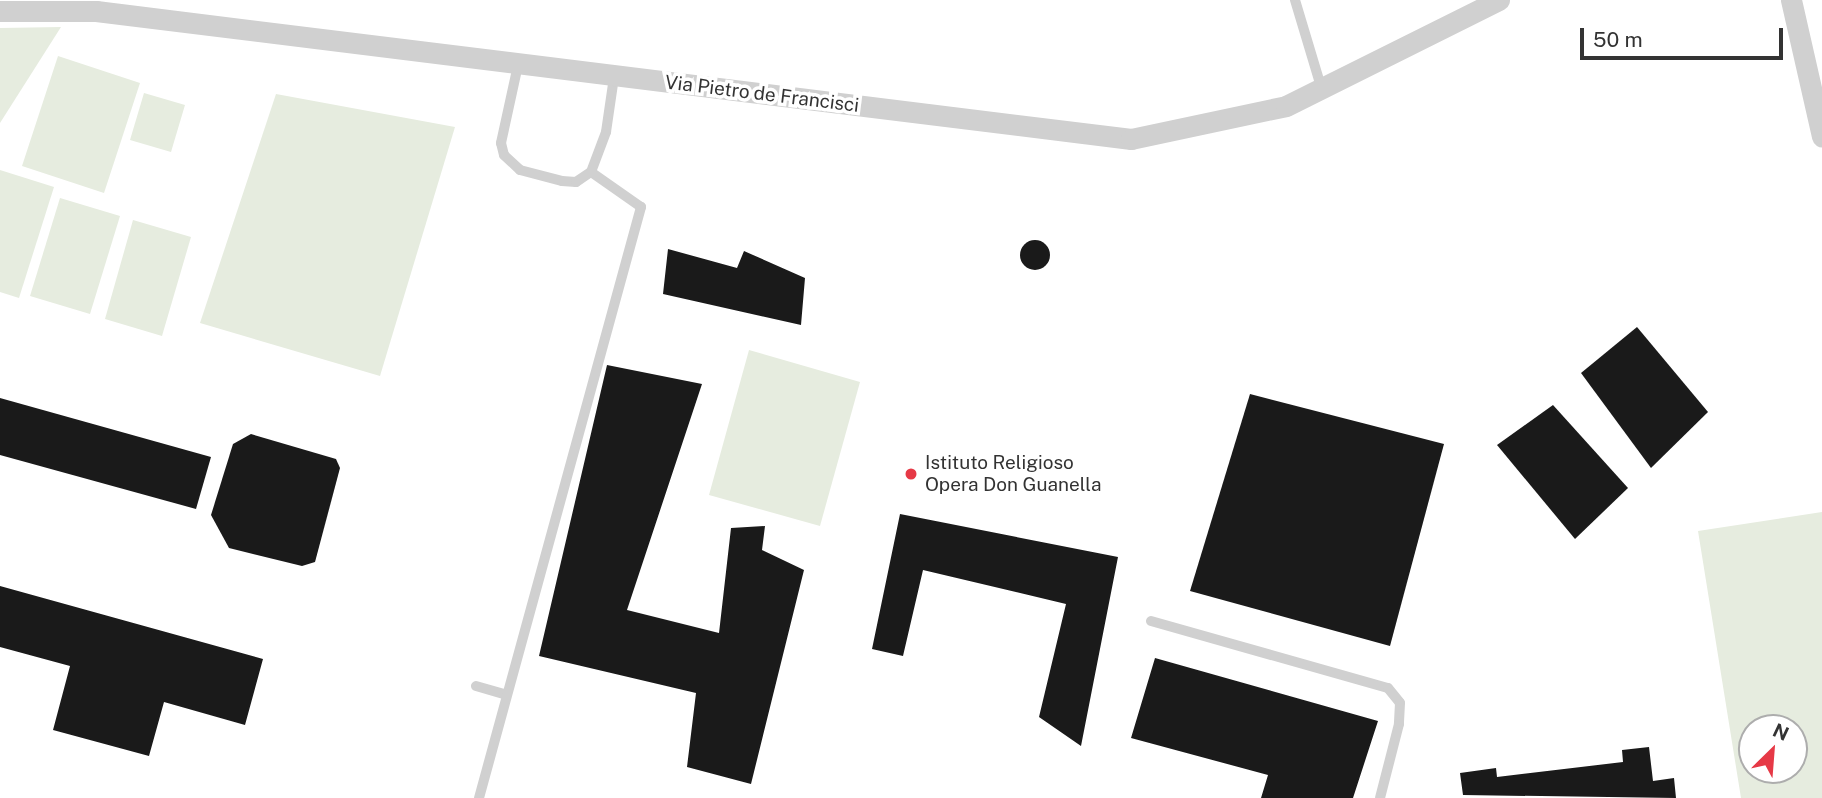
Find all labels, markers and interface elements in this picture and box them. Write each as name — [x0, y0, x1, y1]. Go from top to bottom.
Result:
scale bar — [1584, 14, 1787, 58]
text: 50 m — [1593, 27, 1643, 52]
street label: Via Pietro de Francisci — [663, 71, 861, 117]
place label: Istituto Religioso Opera Don Guanella — [925, 452, 1101, 496]
marker: Istituto Religioso Opera Don Guanella — [903, 466, 919, 482]
north arrow — [1738, 714, 1808, 784]
text: N — [1770, 719, 1792, 745]

